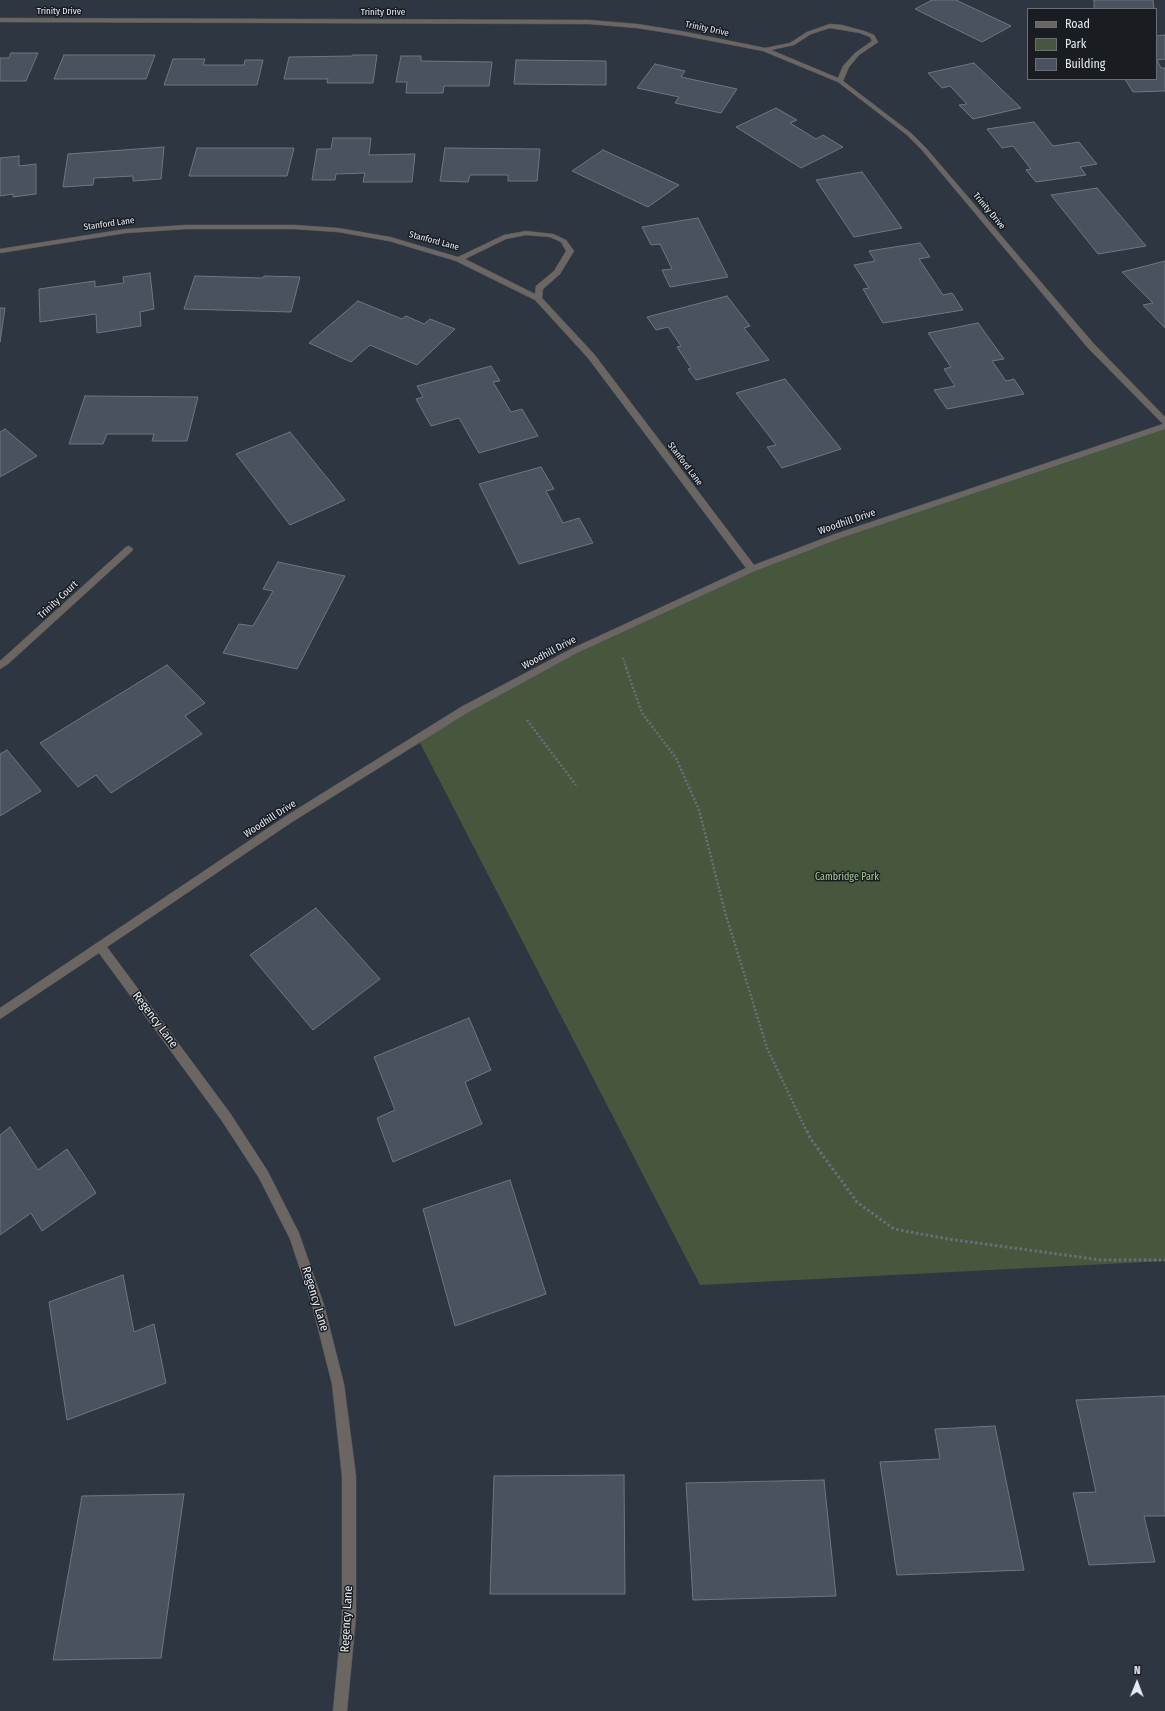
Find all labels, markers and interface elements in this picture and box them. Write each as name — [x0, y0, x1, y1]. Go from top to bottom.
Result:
street label: Trinity Drive — [37, 6, 81, 16]
street label: Trinity Drive — [361, 7, 405, 17]
legend — [1027, 8, 1157, 80]
text: Road — [1065, 17, 1090, 31]
street label: Trinity Drive — [684, 19, 730, 39]
text: Park — [1065, 37, 1086, 51]
text: Building — [1065, 57, 1105, 71]
street label: Trinity Drive — [971, 191, 1007, 231]
street label: Stanford Lane — [83, 215, 135, 233]
street label: Stanford Lane — [408, 229, 460, 253]
street label: Stanford Lane — [665, 440, 705, 488]
street label: Woodhill Drive — [817, 507, 877, 537]
street label: Trinity Court — [36, 578, 80, 622]
street label: Woodhill Drive — [520, 634, 578, 672]
street label: Woodhill Drive — [242, 798, 298, 840]
park label: Cambridge Park — [815, 871, 879, 883]
street label: Regency Lane — [129, 989, 181, 1051]
street label: Regency Lane — [298, 1265, 332, 1333]
street label: Regency Lane — [338, 1585, 356, 1653]
north arrow — [1117, 1663, 1157, 1703]
text: N — [1134, 1664, 1141, 1677]

